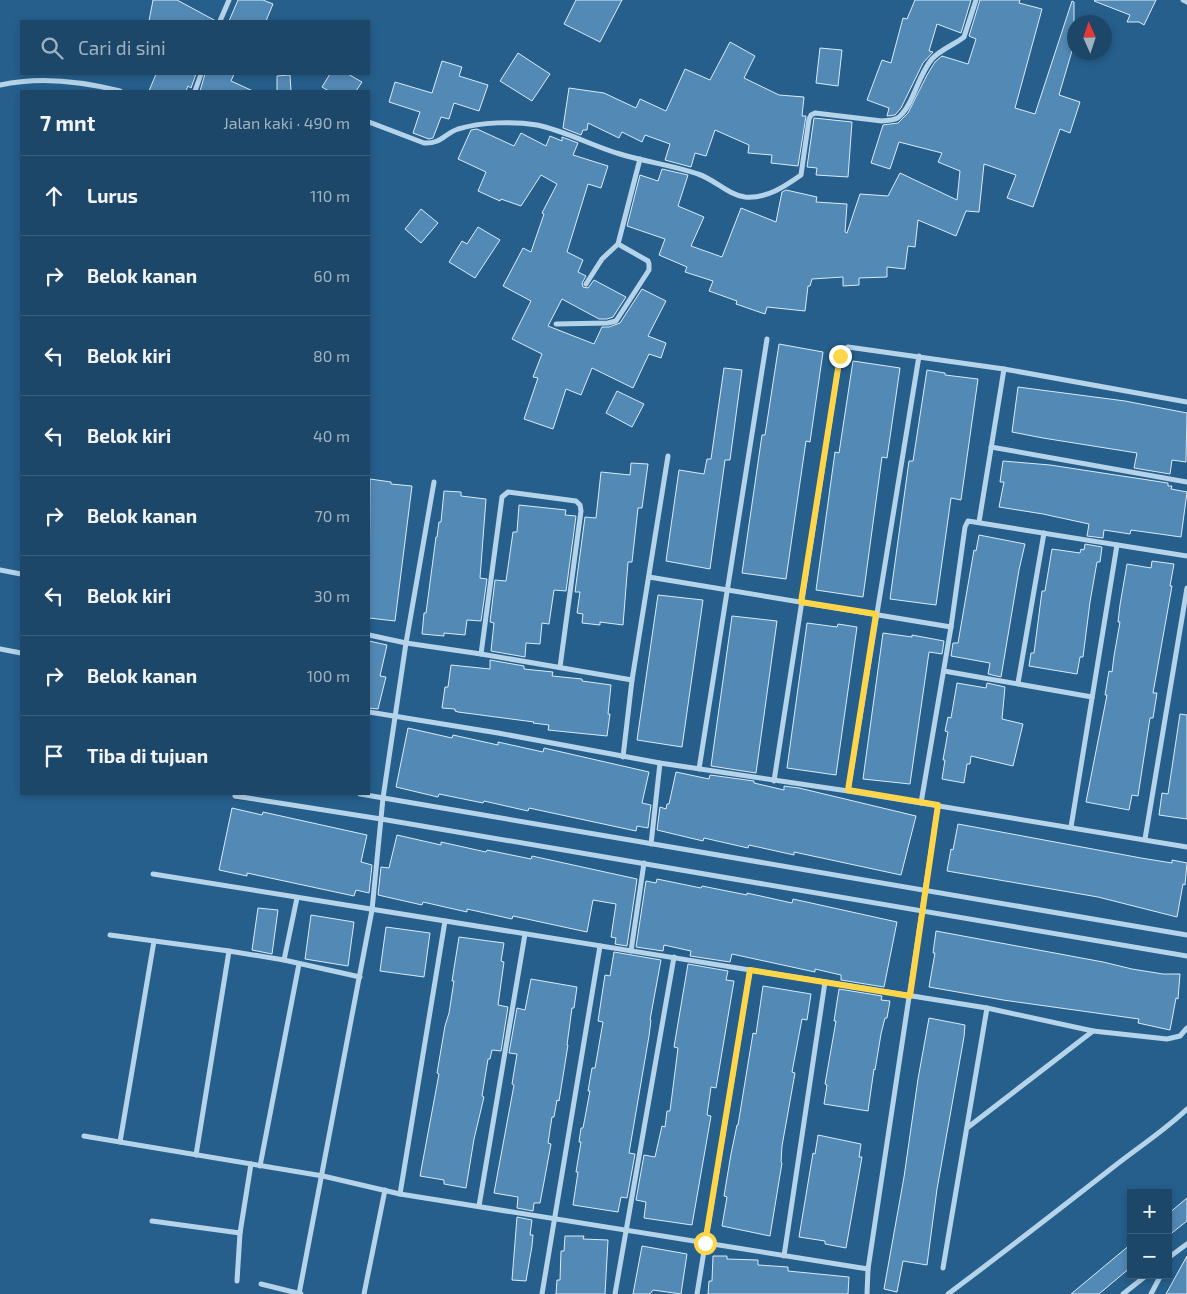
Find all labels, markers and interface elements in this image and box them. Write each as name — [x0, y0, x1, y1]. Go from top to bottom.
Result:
north arrow — [1067, 15, 1112, 60]
search box — [20, 20, 370, 75]
icon: search — [38, 34, 66, 62]
text: Cari di sini — [78, 36, 166, 59]
text: 7 mnt — [40, 110, 95, 135]
text: Jalan kaki · 490 m — [223, 113, 350, 132]
icon: ahead — [40, 182, 68, 210]
text: Lurus — [87, 184, 138, 207]
text: 110 m — [310, 186, 350, 205]
icon: right — [40, 262, 68, 290]
text: Belok kanan — [87, 264, 197, 287]
text: 60 m — [314, 266, 350, 285]
icon: left — [40, 342, 68, 370]
text: Belok kiri — [87, 344, 171, 367]
route end — [829, 345, 852, 368]
text: 80 m — [313, 346, 350, 365]
icon: left — [40, 422, 68, 450]
text: Belok kiri — [87, 424, 171, 447]
text: 40 m — [313, 426, 350, 445]
icon: right — [40, 502, 68, 530]
text: Belok kanan — [87, 504, 197, 527]
text: 70 m — [315, 506, 350, 525]
icon: left — [40, 582, 68, 610]
text: Belok kiri — [87, 584, 171, 607]
text: 30 m — [314, 586, 350, 605]
icon: right — [40, 662, 68, 690]
text: Belok kanan — [87, 664, 197, 687]
text: 100 m — [307, 666, 350, 685]
icon: arrive — [40, 742, 68, 770]
text: Tiba di tujuan — [87, 744, 208, 767]
map controls — [1127, 1189, 1172, 1279]
button: + — [1127, 1189, 1172, 1234]
route start — [694, 1232, 717, 1255]
button: − — [1127, 1234, 1172, 1279]

